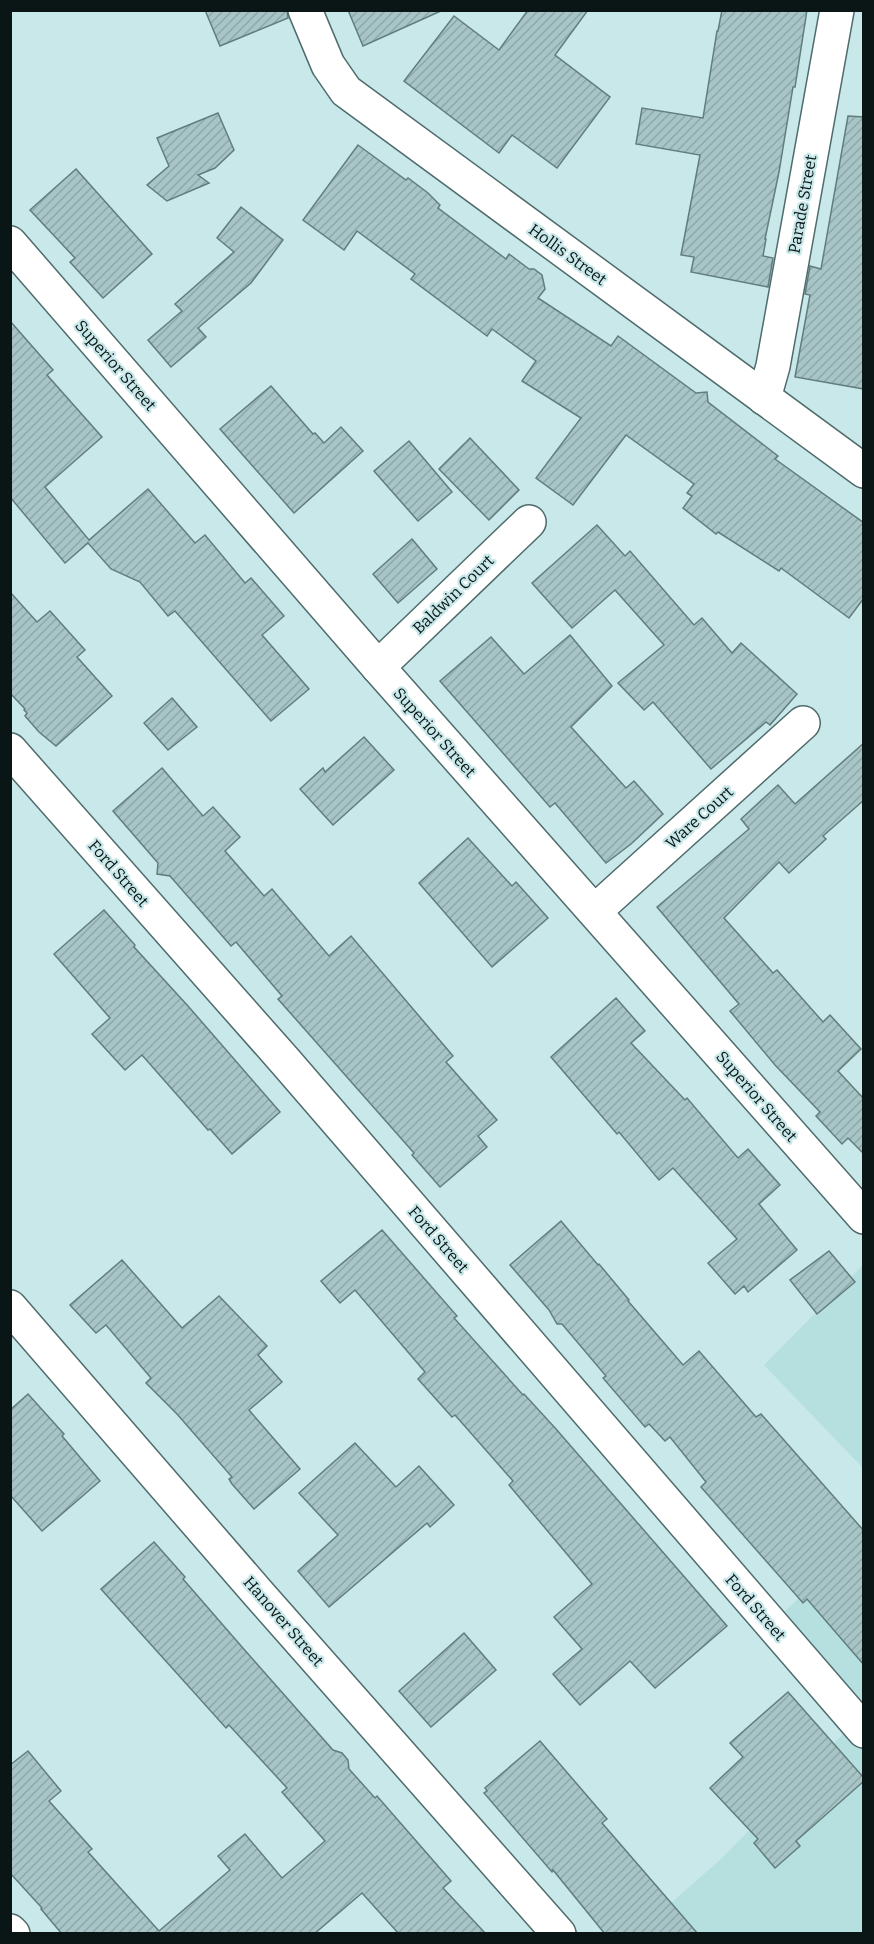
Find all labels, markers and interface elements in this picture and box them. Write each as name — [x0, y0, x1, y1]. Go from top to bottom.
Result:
street label: Parade Street — [784, 153, 821, 255]
street label: Hollis Street — [525, 220, 611, 289]
street label: Superior Street — [71, 316, 160, 415]
street label: Baldwin Court — [409, 551, 498, 638]
street label: Superior Street — [389, 684, 480, 781]
street label: Ware Court — [662, 782, 737, 853]
street label: Ford Street — [85, 836, 153, 911]
street label: Superior Street — [712, 1047, 801, 1146]
street label: Ford Street — [405, 1202, 473, 1277]
street label: Ford Street — [722, 1570, 790, 1645]
street label: Hanover Street — [240, 1573, 328, 1670]

